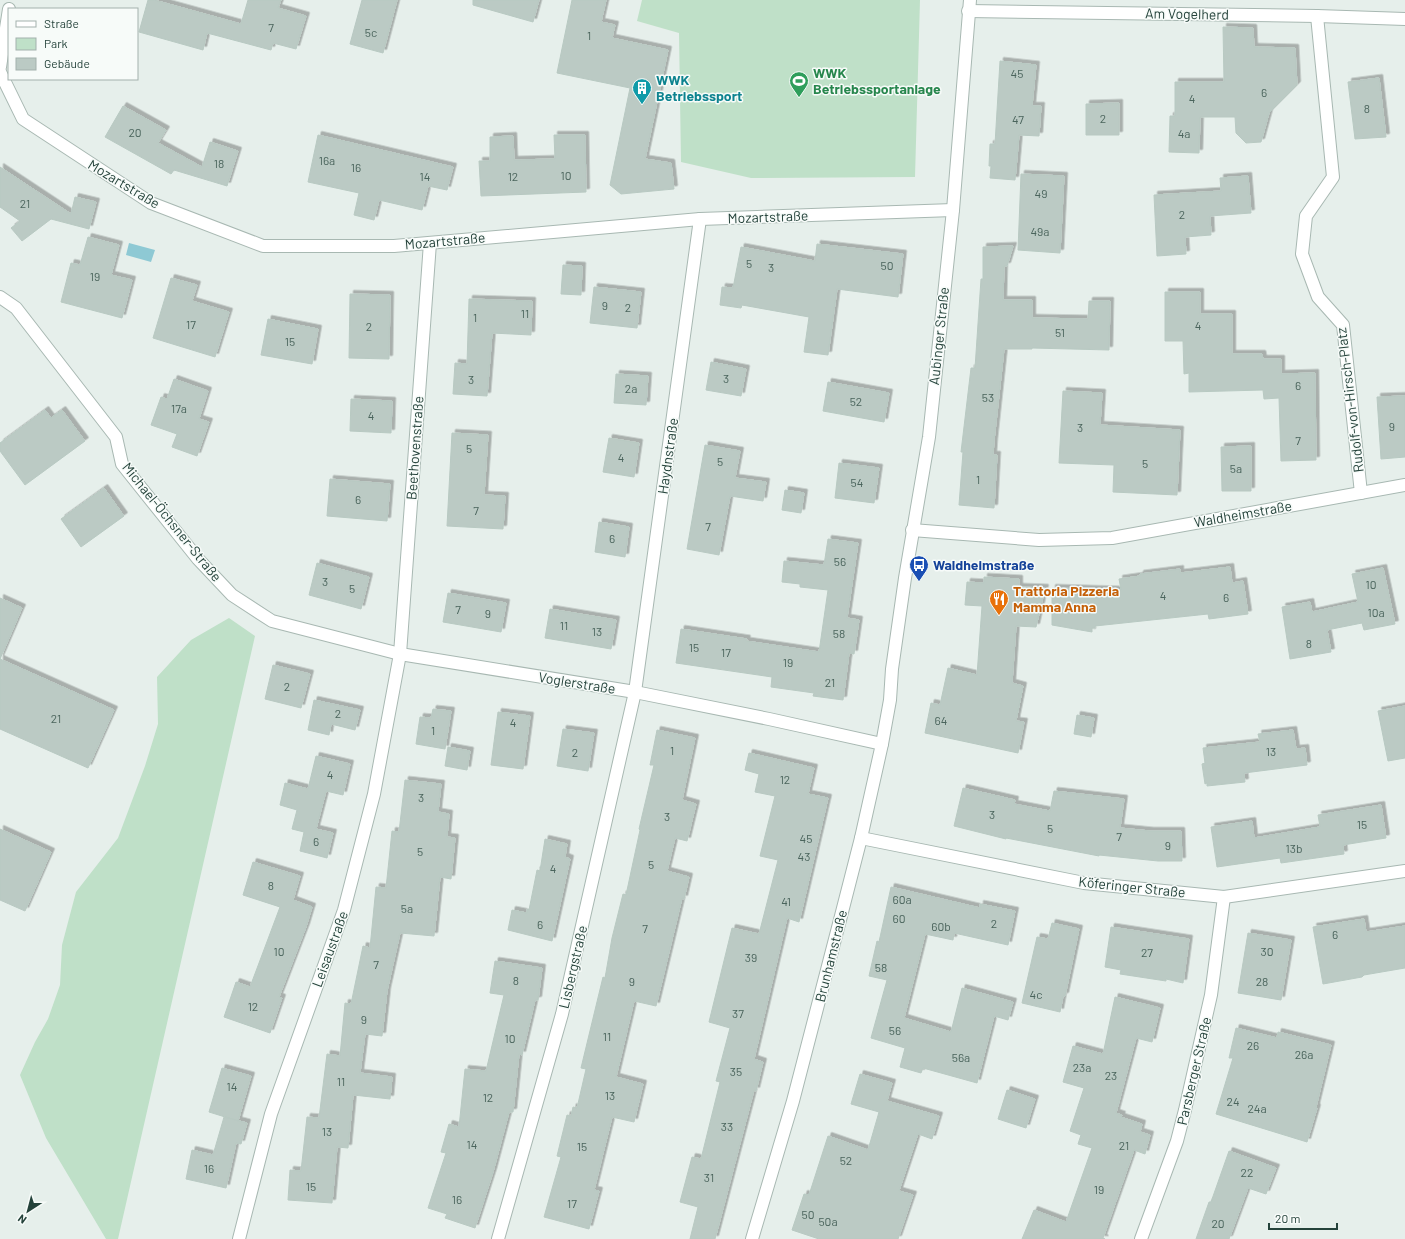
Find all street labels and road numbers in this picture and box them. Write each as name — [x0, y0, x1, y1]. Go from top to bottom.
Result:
street label: Am Vogelherd — [1145, 4, 1229, 23]
street label: Mozartstraße — [85, 155, 163, 212]
street label: Mozartstraße — [727, 207, 809, 226]
street label: Mozartstraße — [404, 229, 486, 252]
street label: Aubinger Straße — [925, 286, 952, 386]
street label: Rudolf-von-Hirsch-Platz — [1332, 327, 1367, 473]
street label: Beethovenstraße — [402, 395, 427, 501]
street label: Haydnstraße — [654, 417, 681, 495]
street label: Michael-Öchsner-Straße — [119, 459, 226, 585]
street label: Waldheimstraße — [1193, 497, 1293, 530]
street label: Voglerstraße — [537, 668, 617, 697]
street label: Köferinger Straße — [1078, 872, 1186, 901]
street label: Leisaustraße — [308, 908, 351, 989]
street label: Brunhamstraße — [811, 908, 850, 1004]
street label: Lisbergstraße — [555, 924, 590, 1010]
street label: Parsberger Straße — [1173, 1015, 1214, 1127]

